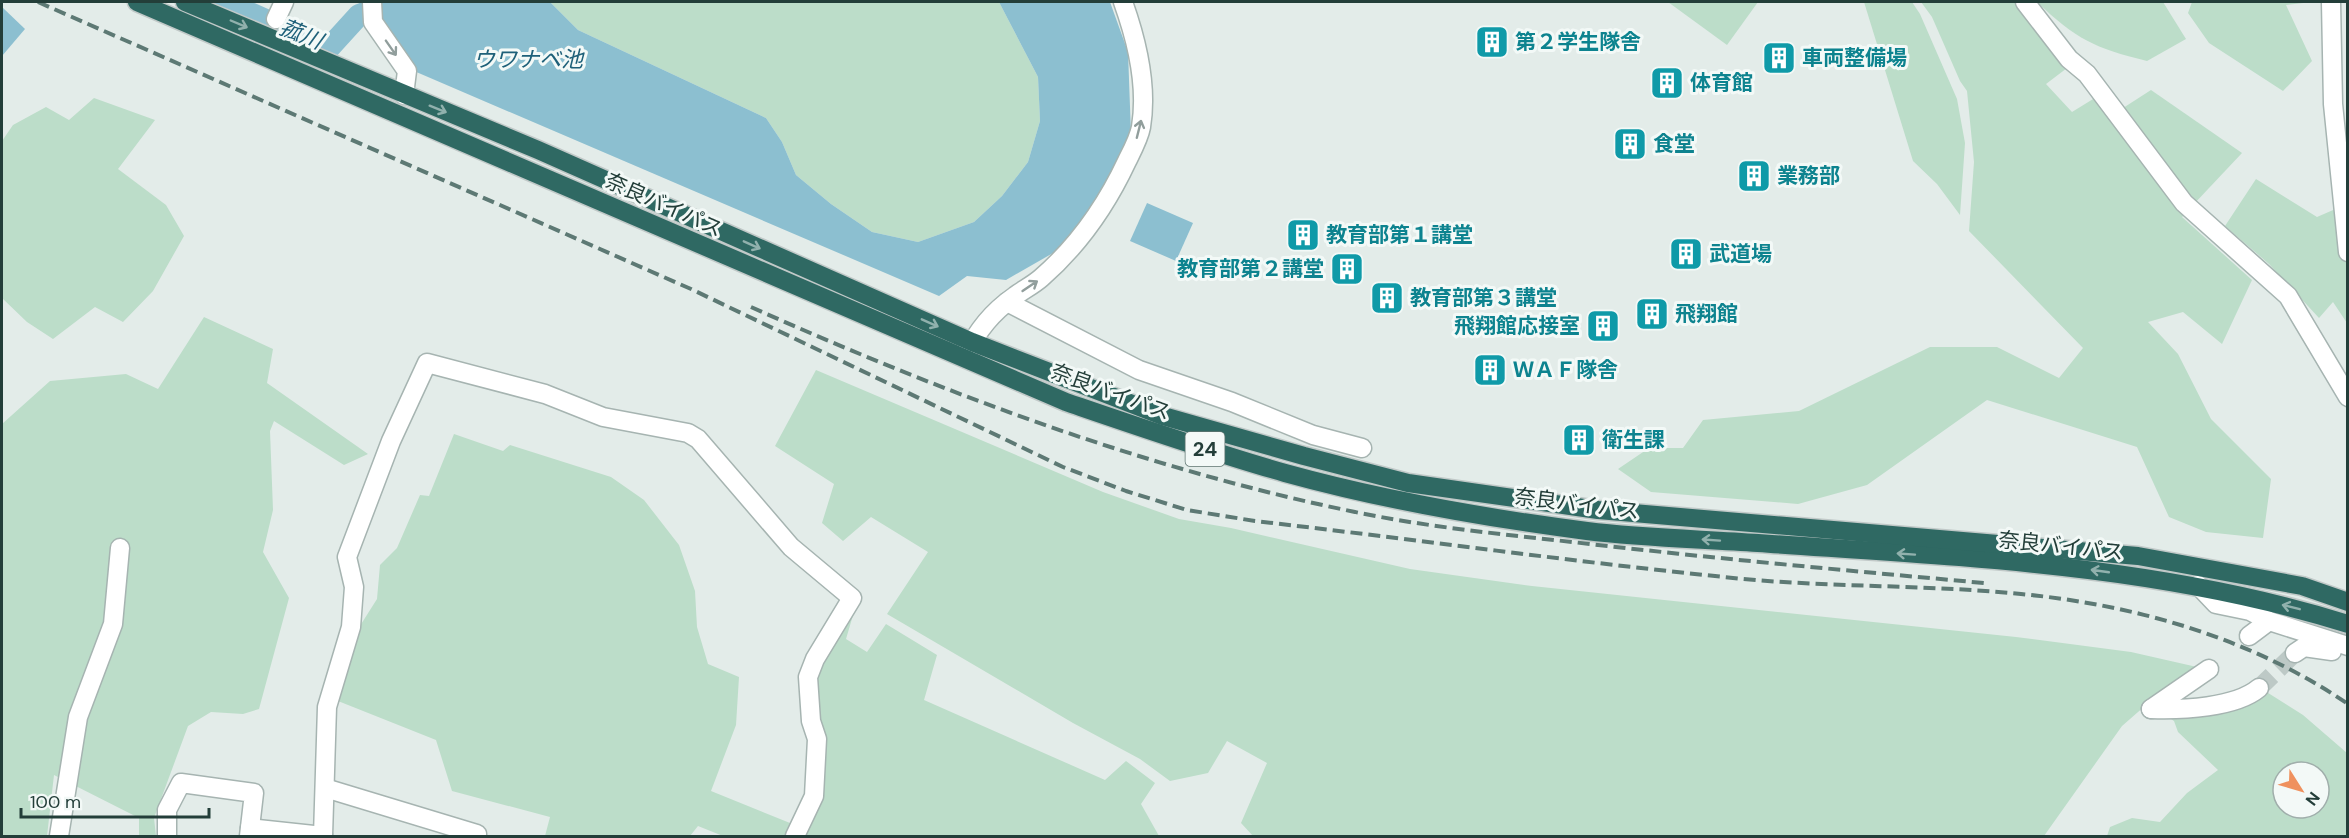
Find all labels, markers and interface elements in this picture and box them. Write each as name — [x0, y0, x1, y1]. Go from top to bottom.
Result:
water label: 菰川 — [275, 12, 329, 56]
one-way arrow — [229, 19, 247, 31]
building icon: 第２学生隊舎 — [1474, 24, 1510, 60]
place label: 第２学生隊舎 — [1515, 28, 1641, 56]
one-way arrow — [385, 39, 397, 56]
building icon: 車両整備場 — [1761, 40, 1797, 76]
place label: 車両整備場 — [1802, 44, 1907, 72]
water label: ウワナベ池 — [473, 45, 585, 74]
building icon: 体育館 — [1649, 65, 1685, 101]
place label: 体育館 — [1690, 69, 1753, 97]
one-way arrow — [428, 104, 446, 115]
one-way arrow — [1134, 120, 1146, 139]
building icon: 食堂 — [1612, 126, 1648, 162]
place label: 食堂 — [1653, 130, 1695, 158]
building icon: 業務部 — [1736, 158, 1772, 194]
place label: 業務部 — [1777, 162, 1840, 190]
street label: 奈良バイパス — [601, 167, 727, 243]
building icon: 教育部第１講堂 — [1285, 217, 1321, 253]
place label: 教育部第１講堂 — [1326, 221, 1473, 249]
building icon: 武道場 — [1668, 236, 1704, 272]
one-way arrow — [742, 239, 760, 251]
place label: 武道場 — [1709, 240, 1772, 268]
building icon: 教育部第２講堂 — [1329, 251, 1365, 287]
place label: 教育部第２講堂 — [1177, 255, 1324, 283]
one-way arrow — [1021, 280, 1037, 292]
building icon: 教育部第３講堂 — [1369, 280, 1405, 316]
place label: 教育部第３講堂 — [1410, 284, 1557, 312]
building icon: 飛翔館 — [1634, 296, 1670, 332]
place label: 飛翔館 — [1675, 300, 1738, 328]
building icon: 飛翔館応接室 — [1585, 308, 1621, 344]
place label: 飛翔館応接室 — [1454, 312, 1580, 340]
one-way arrow — [920, 318, 938, 330]
building icon: ＷＡＦ隊舎 — [1472, 352, 1508, 388]
place label: ＷＡＦ隊舎 — [1513, 356, 1618, 384]
street label: 奈良バイパス — [1047, 357, 1175, 427]
building icon: 衛生課 — [1561, 422, 1597, 458]
place label: 衛生課 — [1602, 426, 1665, 454]
road number: 24 — [1186, 432, 1224, 466]
street label: 奈良バイパス — [1513, 482, 1641, 526]
street label: 奈良バイパス — [1997, 526, 2125, 566]
one-way arrow — [1702, 534, 1722, 545]
one-way arrow — [1896, 548, 1916, 559]
one-way arrow — [2091, 566, 2110, 577]
one-way arrow — [2282, 601, 2301, 613]
north arrow — [2271, 760, 2331, 820]
scale bar — [21, 781, 208, 819]
text: N — [2301, 788, 2324, 810]
text: 100 m — [30, 790, 81, 814]

